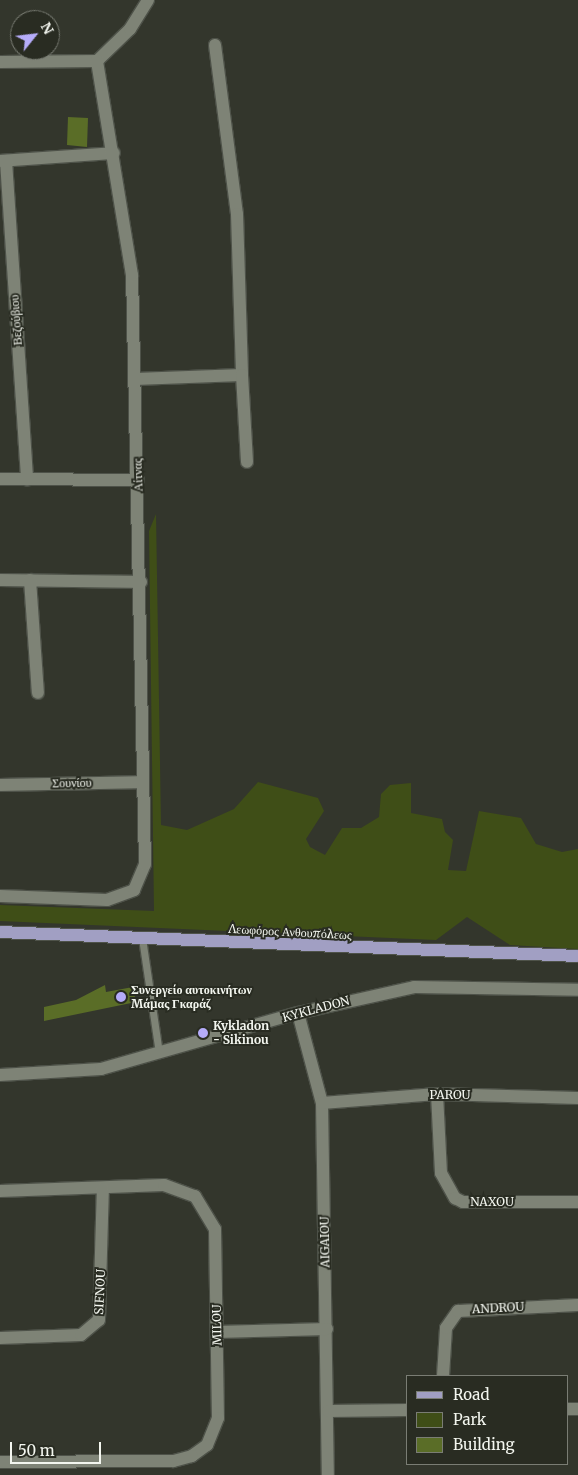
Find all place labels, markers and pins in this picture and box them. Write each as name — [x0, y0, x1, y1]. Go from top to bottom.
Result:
place label: Συνεργείο αυτοκινήτων Μάμας Γκαράζ — [131, 983, 252, 1011]
marker: Συνεργείο αυτοκινήτων Μάμας Γκαράζ — [115, 991, 127, 1003]
place label: Kykladon - Sikinou — [213, 1019, 269, 1047]
marker: Kykladon - Sikinou — [197, 1027, 209, 1039]

